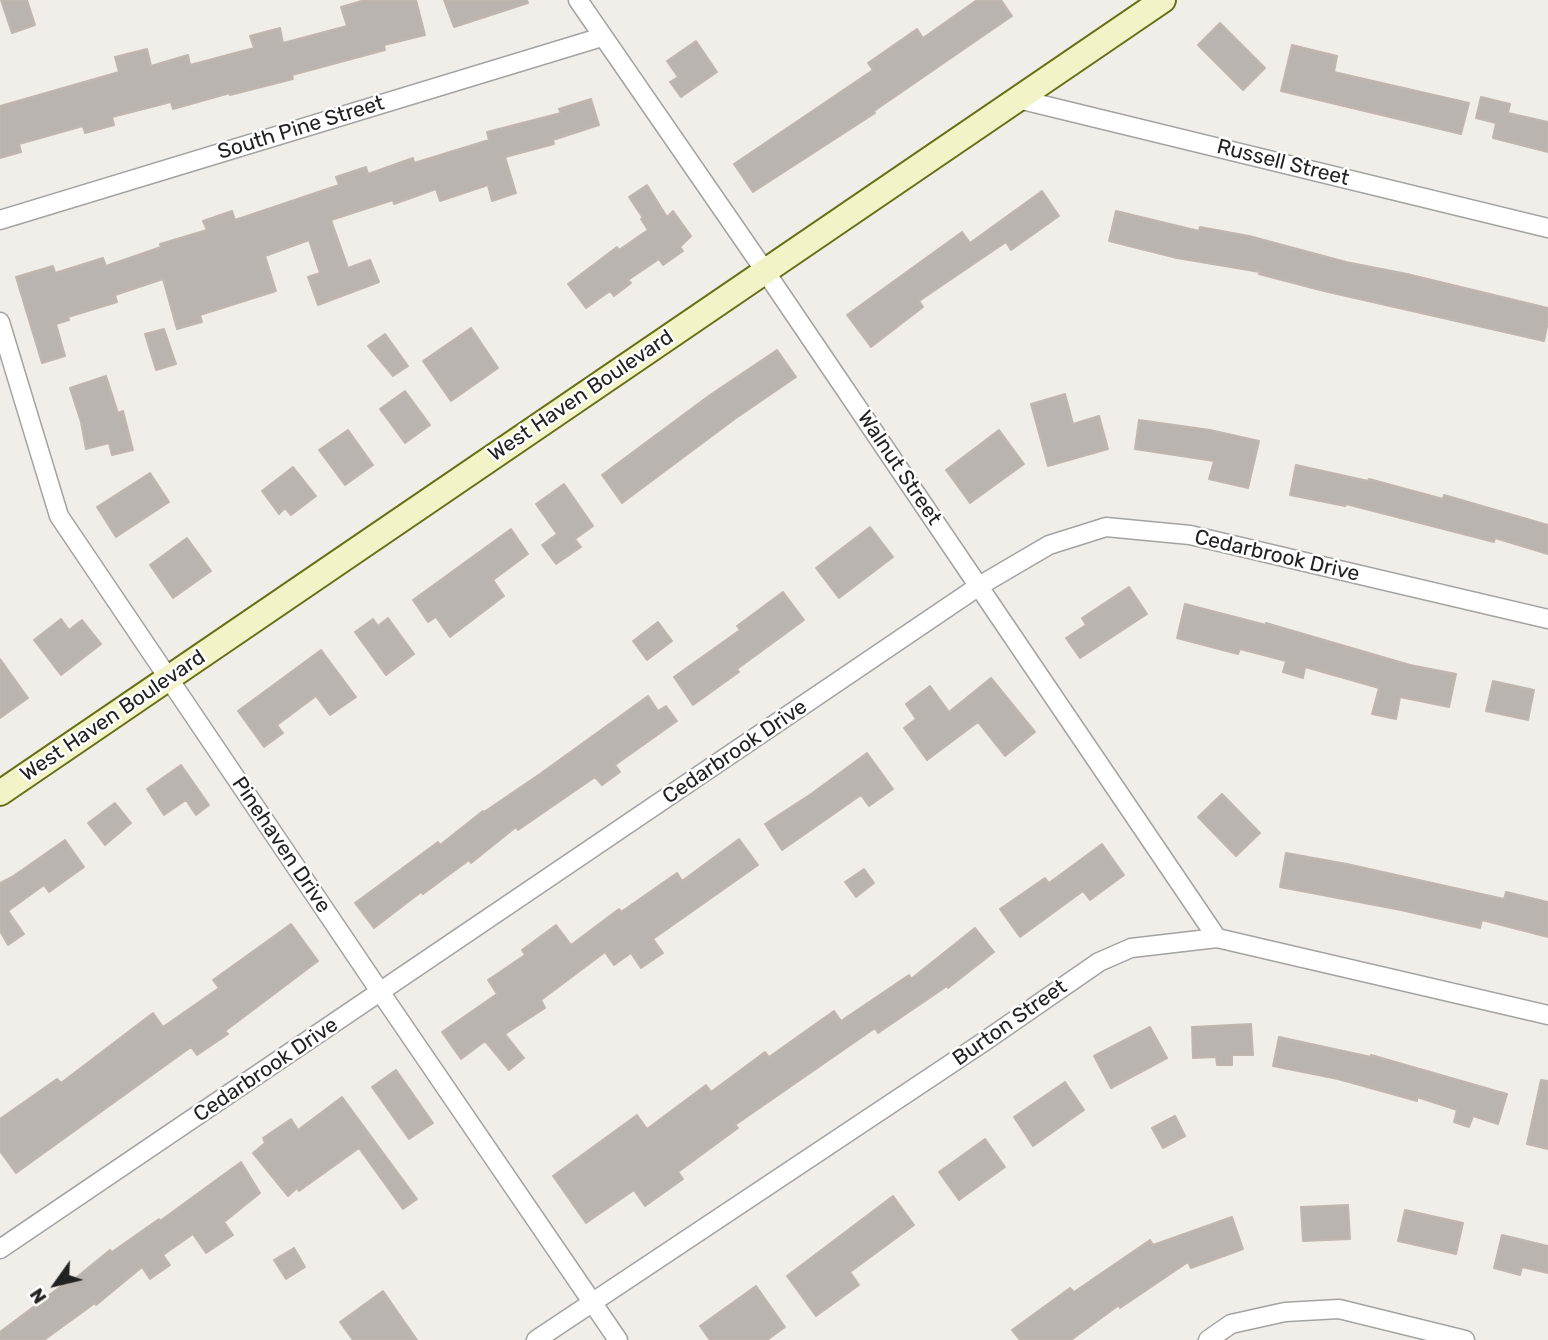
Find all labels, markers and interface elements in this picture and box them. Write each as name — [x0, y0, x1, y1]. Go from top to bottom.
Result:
street label: South Pine Street — [215, 91, 387, 165]
street label: Russell Street — [1214, 134, 1352, 192]
street label: West Haven Boulevard — [484, 325, 678, 467]
street label: Walnut Street — [852, 406, 946, 530]
street label: Cedarbrook Drive — [1192, 525, 1362, 587]
street label: West Haven Boulevard — [16, 645, 210, 787]
street label: Cedarbrook Drive — [658, 694, 812, 810]
street label: Pinehaven Drive — [226, 772, 336, 918]
street label: Burton Street — [948, 974, 1072, 1072]
street label: Cedarbrook Drive — [189, 1012, 343, 1128]
north arrow — [21, 1249, 91, 1319]
text: N — [25, 1284, 52, 1308]

